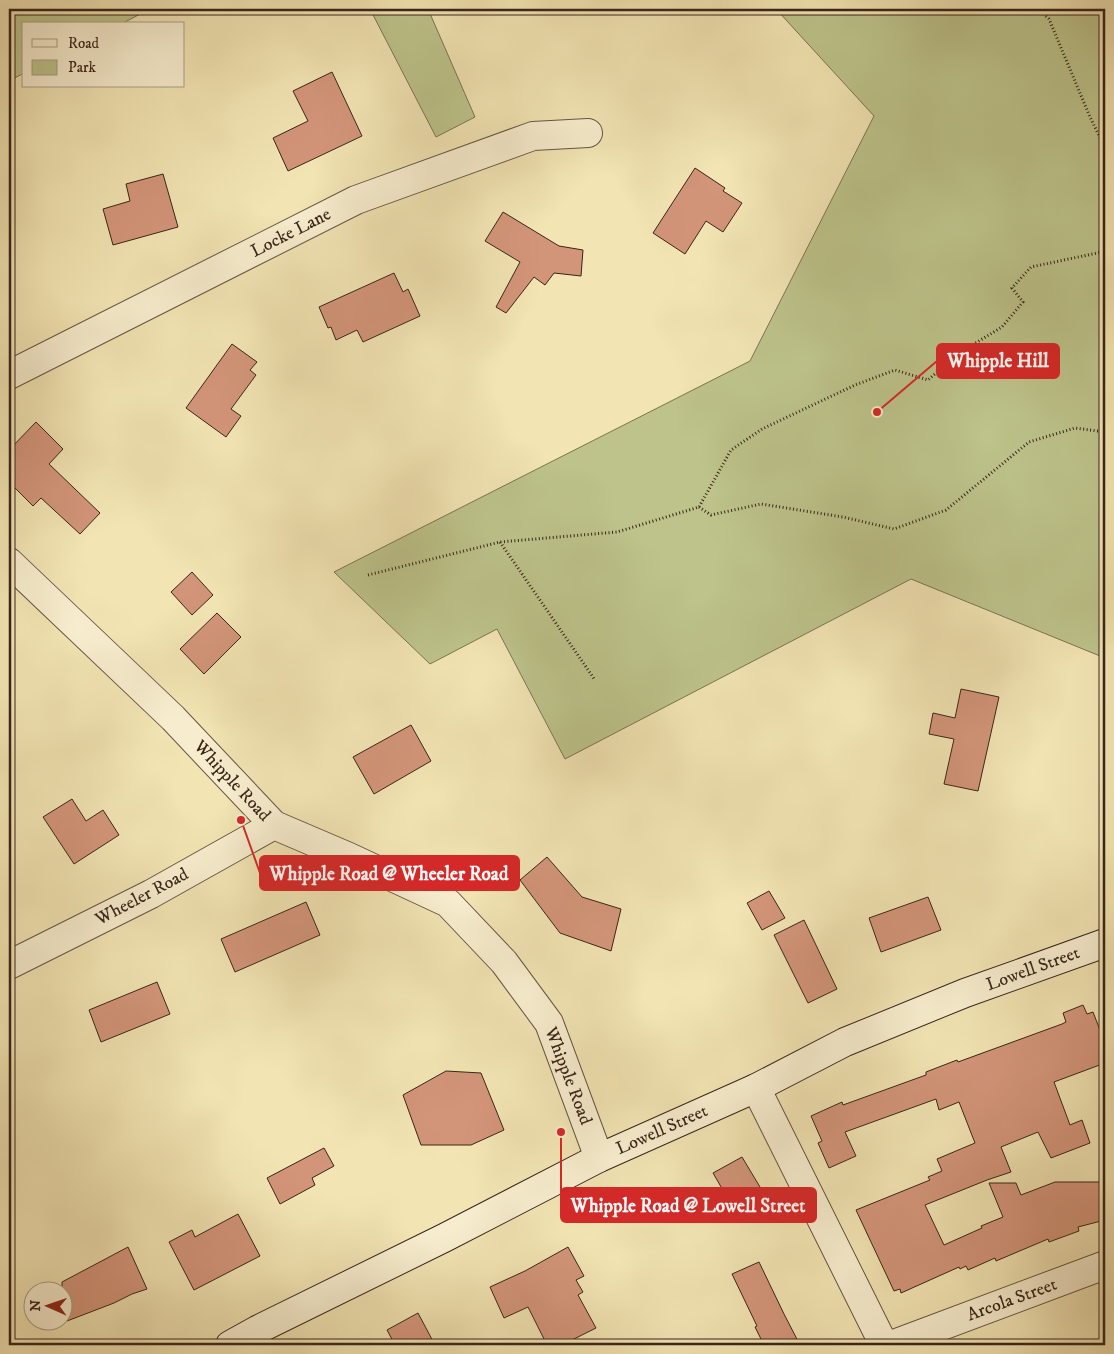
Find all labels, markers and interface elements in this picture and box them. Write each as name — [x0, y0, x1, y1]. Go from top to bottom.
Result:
legend — [22, 22, 185, 88]
text: Road — [68, 34, 100, 53]
text: Park — [68, 58, 97, 77]
street label: Locke Lane — [247, 203, 335, 263]
callout: Whipple Hill — [937, 344, 1059, 378]
text: Whipple Hill — [946, 350, 1049, 373]
street label: Whipple Road — [188, 735, 275, 826]
callout: Whipple Road @ Wheeler Road — [260, 856, 519, 890]
street label: Wheeler Road — [91, 863, 192, 931]
text: Whipple Road @ Wheeler Road — [269, 863, 509, 886]
street label: Lowell Street — [983, 942, 1083, 996]
street label: Whipple Road — [539, 1023, 597, 1128]
street label: Lowell Street — [613, 1100, 711, 1160]
callout: Whipple Road @ Lowell Street — [561, 1188, 816, 1222]
text: Whipple Road @ Lowell Street — [570, 1195, 806, 1218]
street label: Arcola Street — [964, 1274, 1060, 1326]
north arrow — [22, 1282, 72, 1332]
text: N — [27, 1299, 45, 1312]

